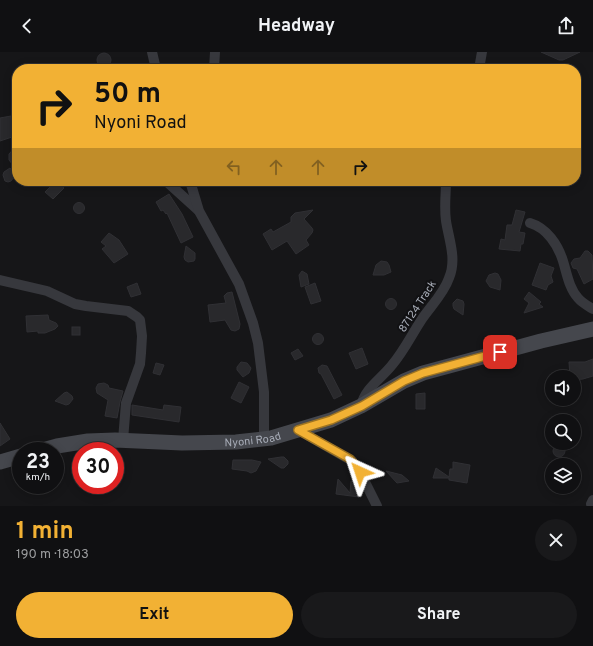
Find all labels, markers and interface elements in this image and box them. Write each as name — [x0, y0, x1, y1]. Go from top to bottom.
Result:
icon: back — [16, 15, 38, 37]
text: Headway — [258, 15, 335, 38]
icon: share — [555, 15, 577, 37]
text: 50 m — [94, 77, 161, 113]
icon: right — [28, 80, 80, 132]
text: Nyoni Road — [94, 112, 187, 135]
icon: left — [223, 156, 245, 178]
icon: ahead — [265, 156, 287, 178]
icon: ahead — [307, 156, 329, 178]
icon: right — [349, 156, 371, 178]
street label: 87124 Track — [396, 278, 440, 335]
pin — [483, 335, 517, 369]
icon: arrive — [489, 341, 511, 363]
map controls — [545, 370, 581, 494]
button: sound — [545, 370, 581, 406]
button: search — [545, 414, 581, 450]
street label: Nyoni Road — [224, 429, 283, 450]
speed limit sign: 30 — [72, 442, 124, 494]
text: 23 — [26, 450, 50, 476]
position arrow — [339, 451, 381, 493]
button: layers — [545, 458, 581, 494]
text: km/h — [26, 471, 50, 484]
text: 1 min — [16, 517, 74, 547]
button: close — [535, 519, 577, 561]
text: 190 m · 18:03 — [16, 547, 89, 563]
button: Exit — [16, 592, 293, 638]
button: Share — [301, 592, 577, 638]

